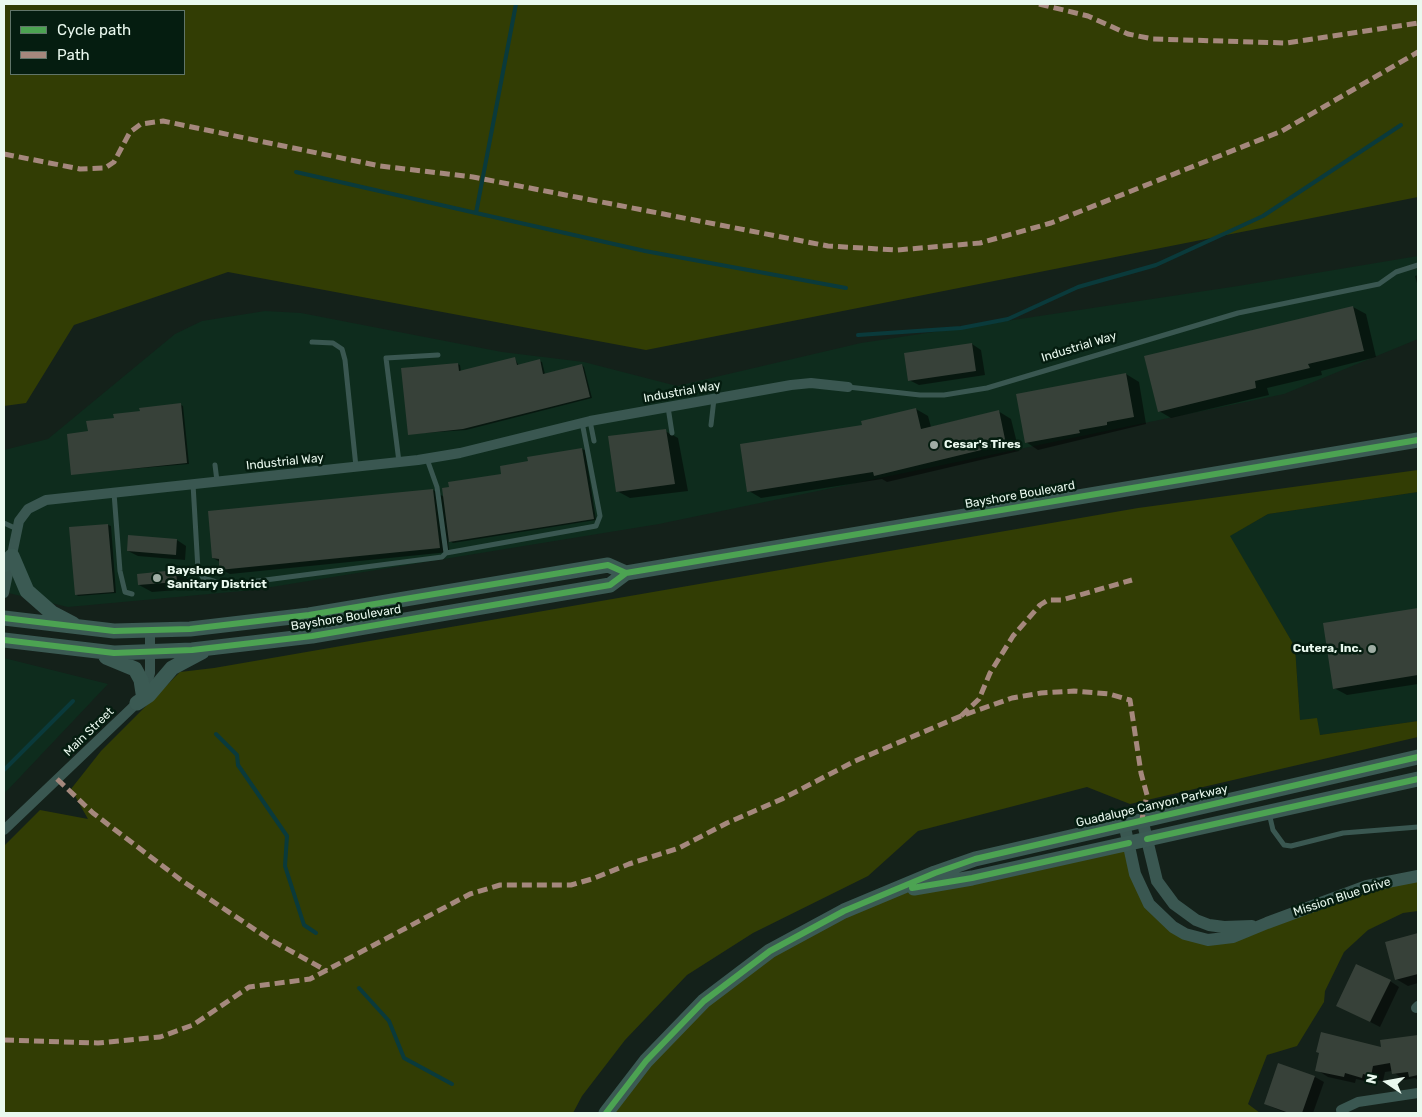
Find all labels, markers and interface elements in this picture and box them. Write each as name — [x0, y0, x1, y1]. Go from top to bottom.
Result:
legend — [10, 10, 185, 75]
text: Cycle path — [57, 21, 131, 39]
text: Path — [57, 46, 90, 64]
street label: Industrial Way — [1040, 329, 1118, 365]
street label: Industrial Way — [642, 378, 722, 406]
place label: Cesar's Tires — [944, 438, 1021, 452]
marker: Cesar's Tires — [928, 439, 940, 451]
street label: Industrial Way — [245, 451, 325, 473]
street label: Bayshore Boulevard — [964, 478, 1076, 512]
place label: Bayshore Sanitary District — [167, 564, 267, 592]
marker: Bayshore Sanitary District — [151, 572, 163, 584]
street label: Bayshore Boulevard — [290, 602, 402, 634]
place label: Cutera, Inc. — [1293, 642, 1362, 656]
marker: Cutera, Inc. — [1366, 643, 1378, 655]
street label: Main Street — [61, 705, 117, 759]
street label: Guadalupe Canyon Parkway — [1075, 781, 1229, 831]
street label: Mission Blue Drive — [1292, 874, 1392, 920]
north arrow — [1362, 1057, 1412, 1107]
text: N — [1362, 1072, 1381, 1085]

